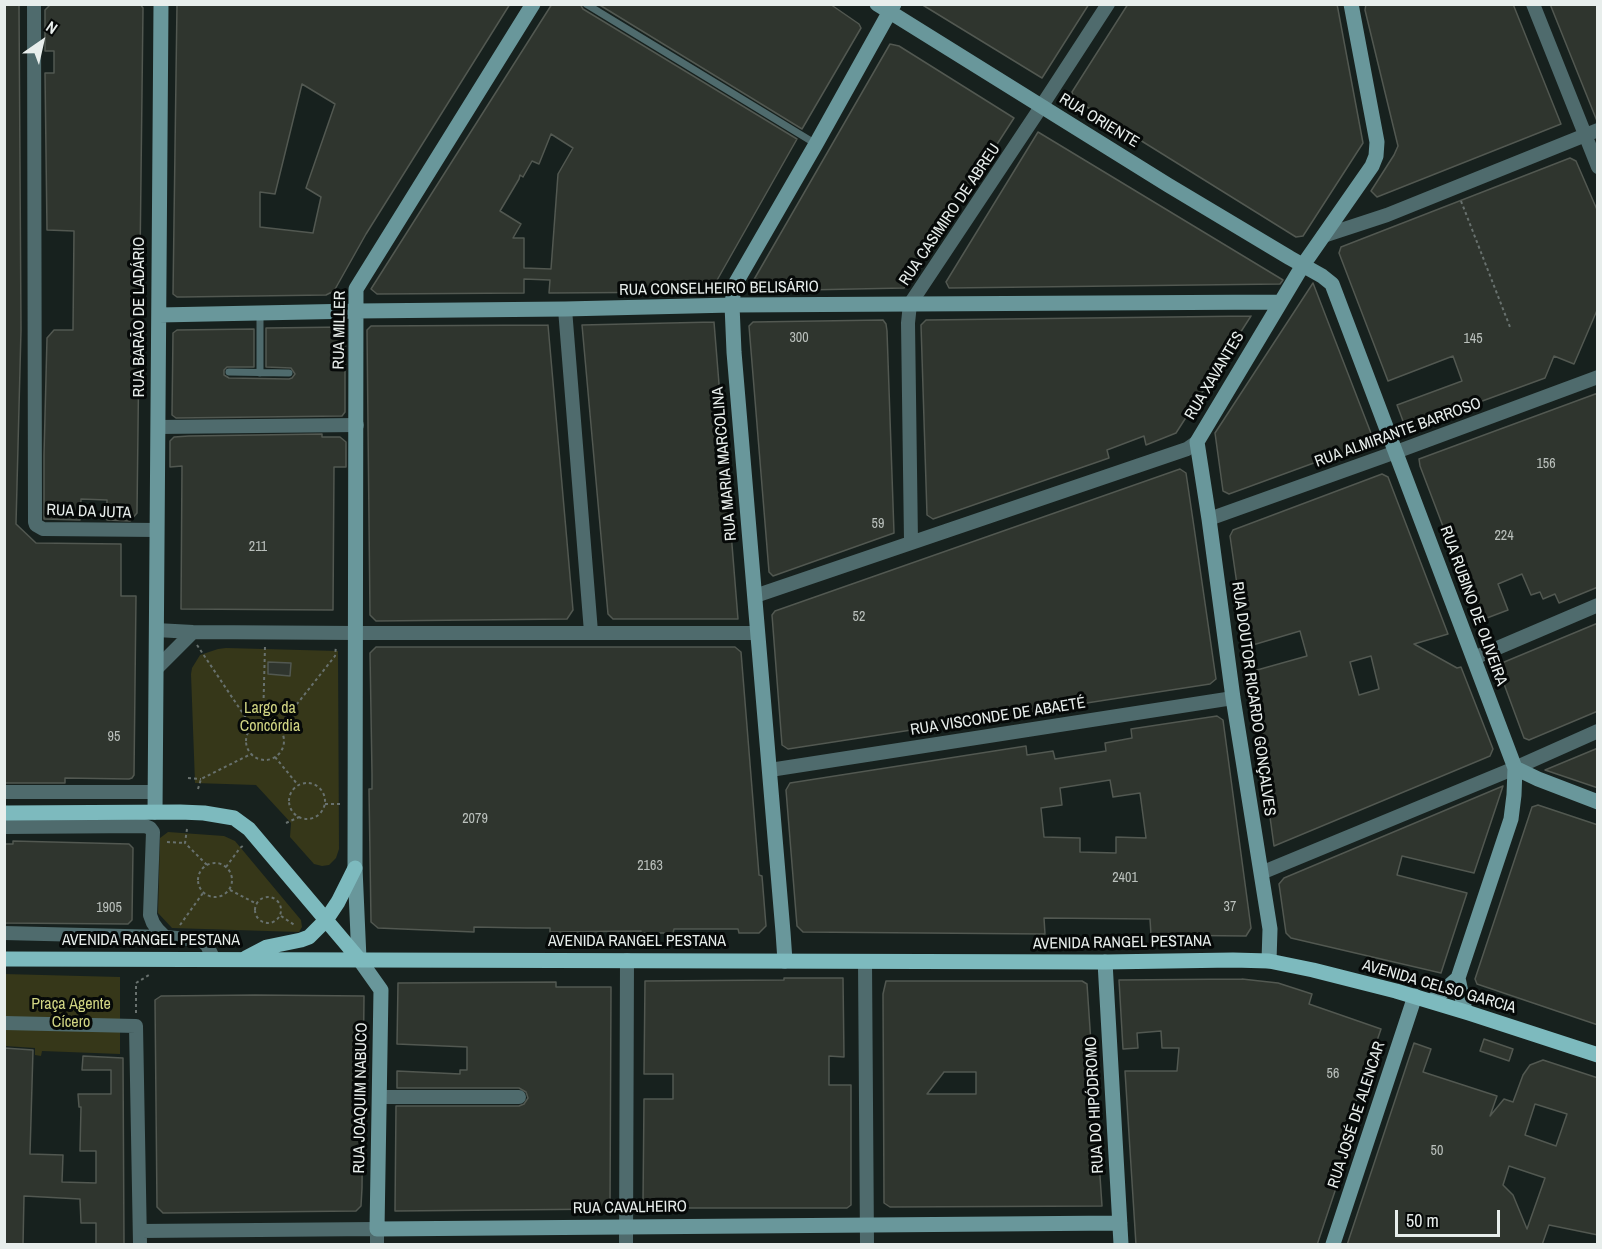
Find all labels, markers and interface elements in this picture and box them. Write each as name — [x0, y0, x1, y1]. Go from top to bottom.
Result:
north arrow — [12, 12, 72, 72]
text: N — [42, 15, 62, 39]
street label: RUA ORIENTE — [1056, 90, 1142, 152]
street label: RUA CASIMIRO DE ABREU — [895, 140, 1005, 290]
street label: RUA BARÃO DE LADÁRIO — [130, 237, 150, 397]
street label: RUA CONSELHEIRO BELISÁRIO — [619, 278, 819, 300]
street label: RUA MILLER — [330, 290, 350, 370]
street label: RUA XAVANTES — [1181, 328, 1249, 424]
house number: 300 — [789, 330, 809, 346]
house number: 145 — [1463, 331, 1483, 347]
street label: RUA MARIA MARCOLINA — [709, 386, 741, 542]
street label: RUA ALMIRANTE BARROSO — [1312, 394, 1484, 472]
house number: 156 — [1536, 456, 1556, 472]
street label: RUA DA JUTA — [46, 501, 132, 523]
house number: 59 — [872, 516, 884, 532]
street label: RUA RUBINO DE OLIVEIRA — [1435, 524, 1511, 688]
house number: 224 — [1494, 528, 1514, 544]
house number: 211 — [249, 539, 267, 555]
street label: RUA DOUTOR RICARDO GONÇALVES — [1227, 581, 1279, 817]
house number: 52 — [853, 609, 865, 625]
street label: RUA VISCONDE DE ABAETÉ — [909, 694, 1087, 740]
park label: Largo da Concórdia — [240, 699, 300, 737]
house number: 95 — [108, 729, 120, 745]
house number: 2079 — [462, 811, 488, 827]
house number: 2163 — [637, 858, 663, 874]
house number: 2401 — [1112, 870, 1138, 886]
house number: 37 — [1224, 899, 1236, 915]
house number: 1905 — [96, 900, 122, 916]
street label: AVENIDA RANGEL PESTANA — [62, 931, 240, 951]
street label: AVENIDA RANGEL PESTANA — [548, 932, 726, 952]
street label: AVENIDA RANGEL PESTANA — [1033, 932, 1211, 954]
street label: AVENIDA CELSO GARCIA — [1360, 956, 1518, 1018]
park label: Praça Agente Cícero — [31, 995, 111, 1033]
street label: RUA JOAQUIM NABUCO — [350, 1022, 372, 1174]
street label: RUA DO HIPÓDROMO — [1082, 1036, 1108, 1174]
street label: RUA JOSÉ DE ALENCAR — [1324, 1039, 1390, 1191]
house number: 56 — [1327, 1066, 1339, 1082]
house number: 50 — [1431, 1143, 1443, 1159]
street label: RUA CAVALHEIRO — [573, 1197, 687, 1219]
scale bar — [1398, 1198, 1503, 1236]
text: 50 m — [1406, 1208, 1439, 1233]

